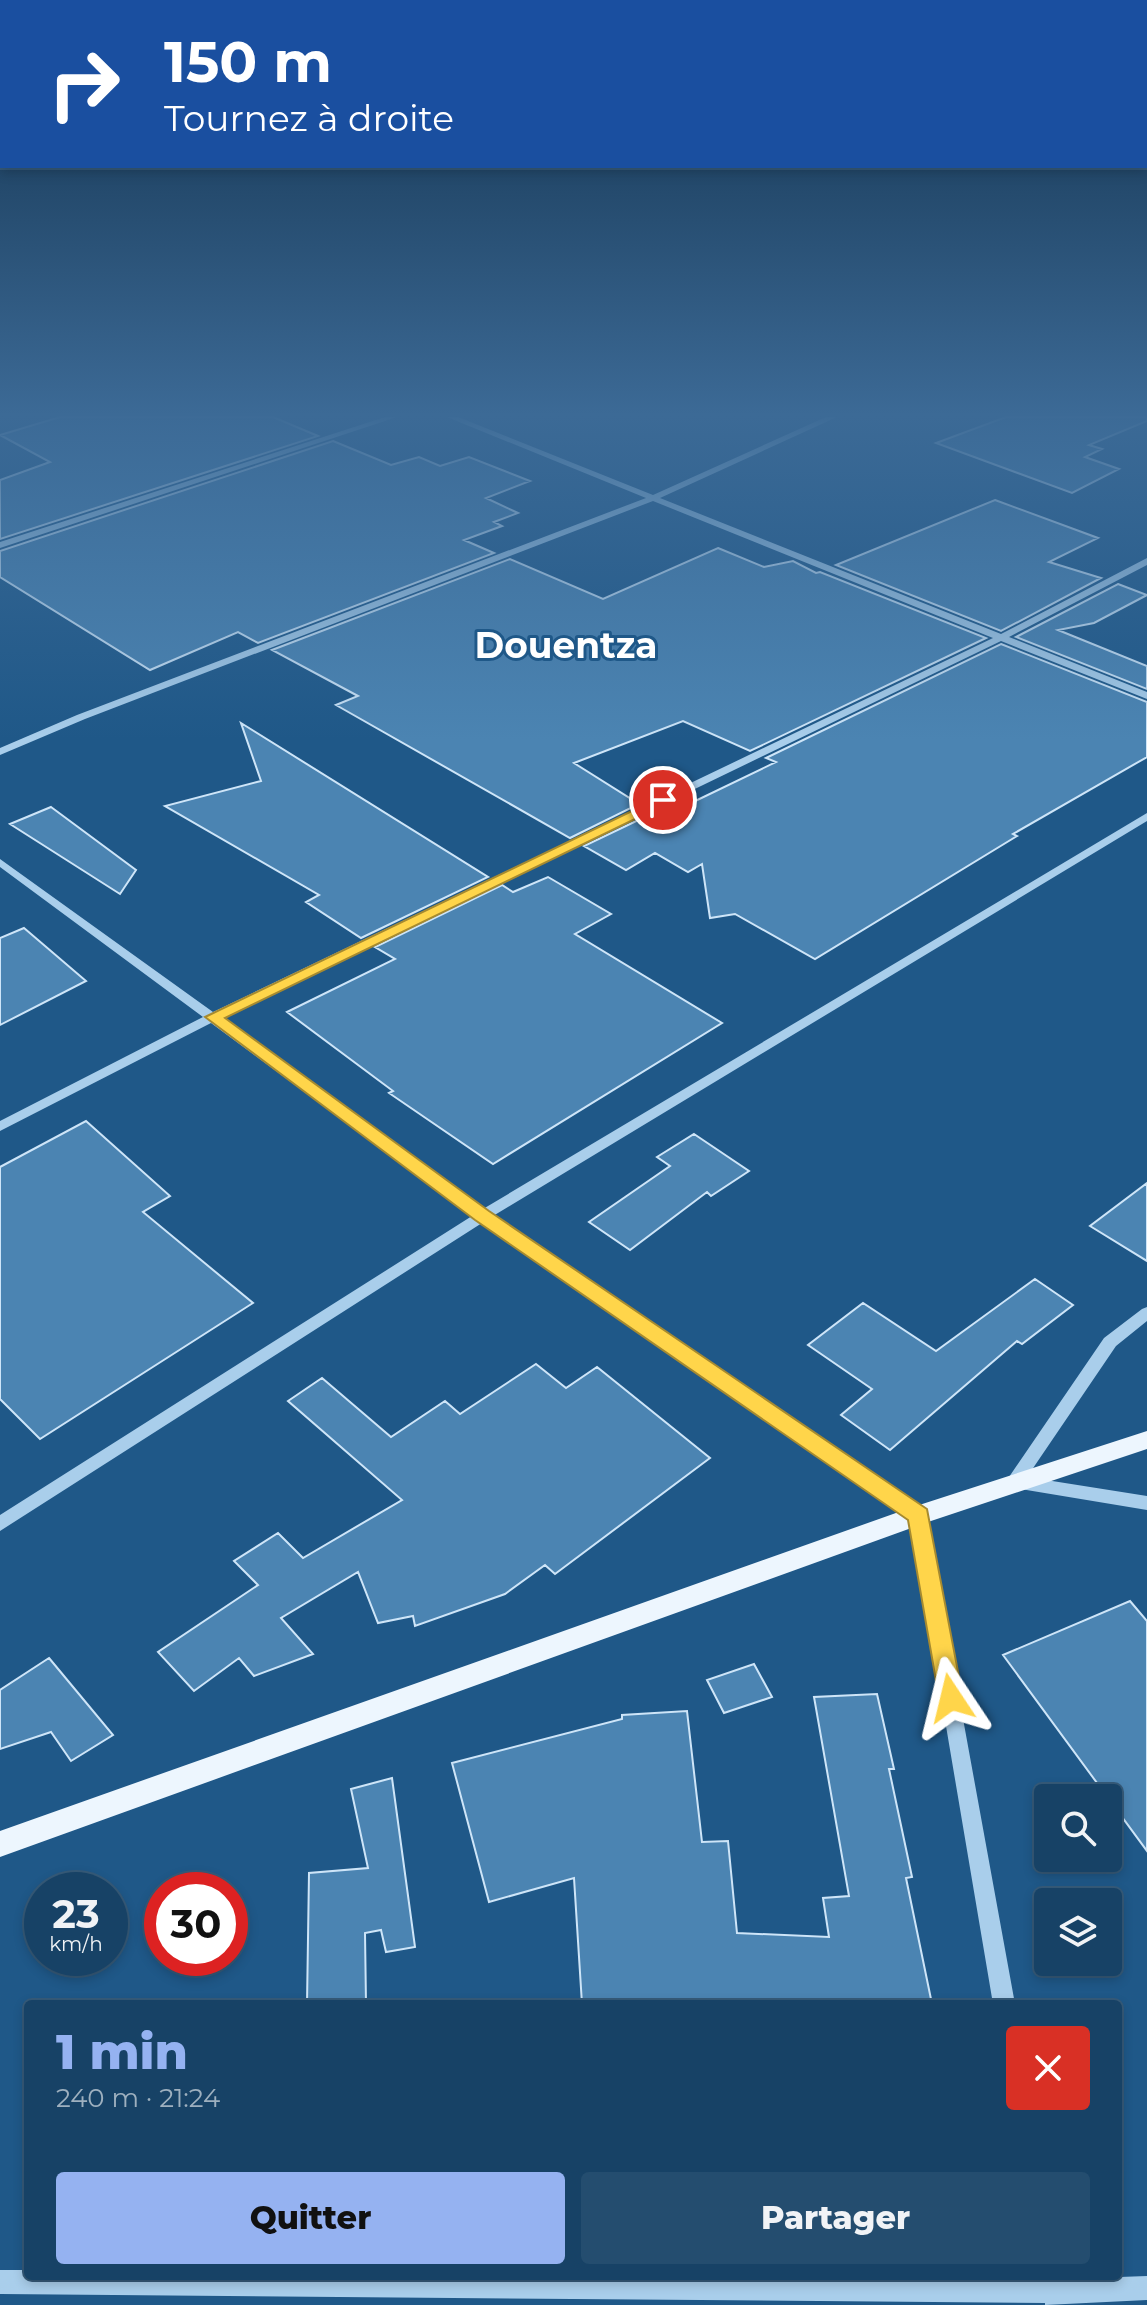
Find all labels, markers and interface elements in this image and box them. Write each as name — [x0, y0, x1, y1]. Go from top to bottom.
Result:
text: 150 m — [164, 28, 332, 96]
icon: right — [32, 32, 136, 136]
text: Tournez à droite — [164, 96, 454, 140]
district label: Douentza — [474, 623, 658, 667]
pin — [629, 766, 697, 834]
icon: arrive — [641, 778, 685, 822]
position arrow — [909, 1656, 993, 1740]
map controls — [1034, 1784, 1122, 1976]
button: search — [1034, 1784, 1122, 1872]
speed limit sign: 30 — [144, 1872, 248, 1976]
button: layers — [1034, 1888, 1122, 1976]
text: 23 — [52, 1889, 100, 1938]
text: km/h — [49, 1932, 103, 1956]
text: 1 min — [56, 2023, 188, 2081]
button: close — [1006, 2026, 1090, 2110]
text: 240 m · 21:24 — [56, 2082, 220, 2114]
button: Quitter — [56, 2172, 565, 2264]
button: Partager — [581, 2172, 1090, 2264]

